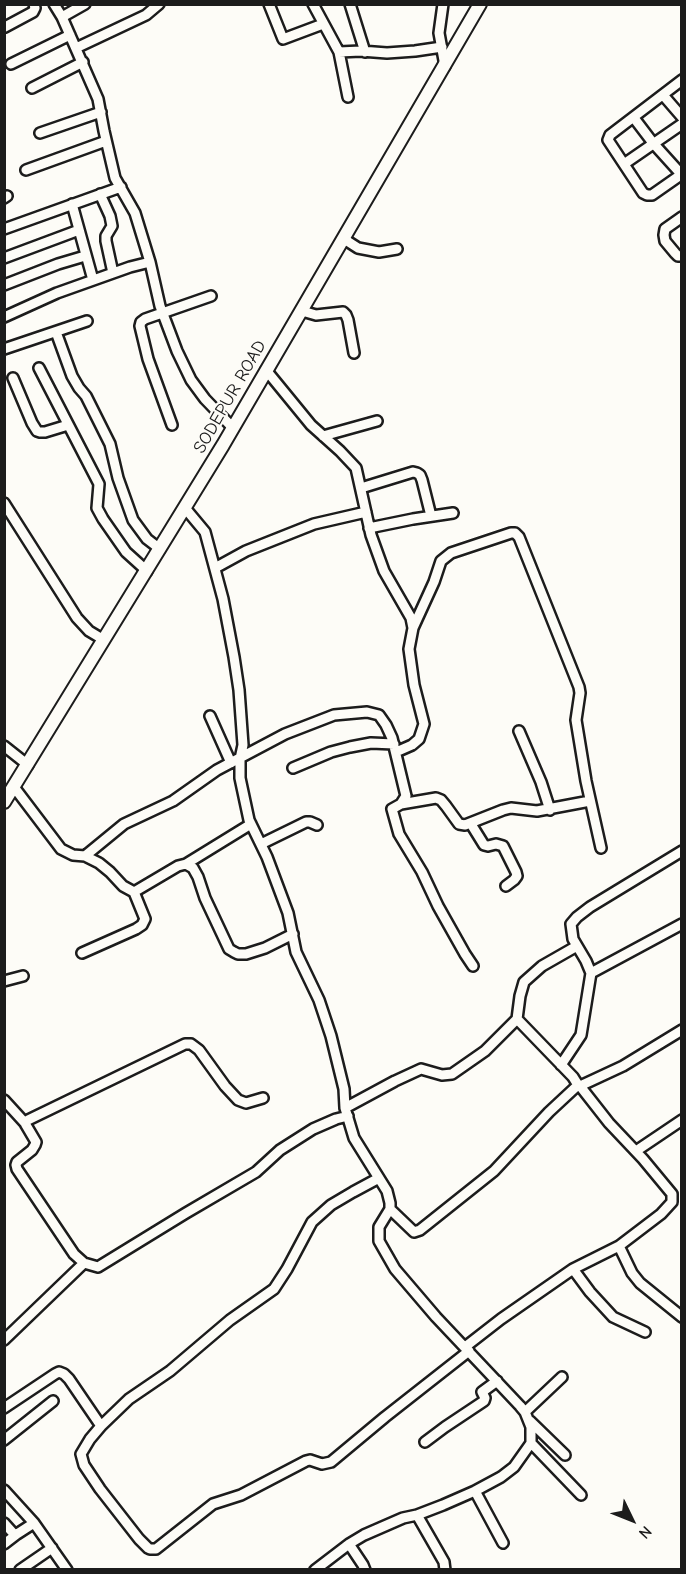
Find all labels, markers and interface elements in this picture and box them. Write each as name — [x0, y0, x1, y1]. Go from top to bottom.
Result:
street label: SODEPUR ROAD — [189, 337, 271, 457]
north arrow — [602, 1490, 662, 1550]
text: N — [635, 1522, 655, 1542]

